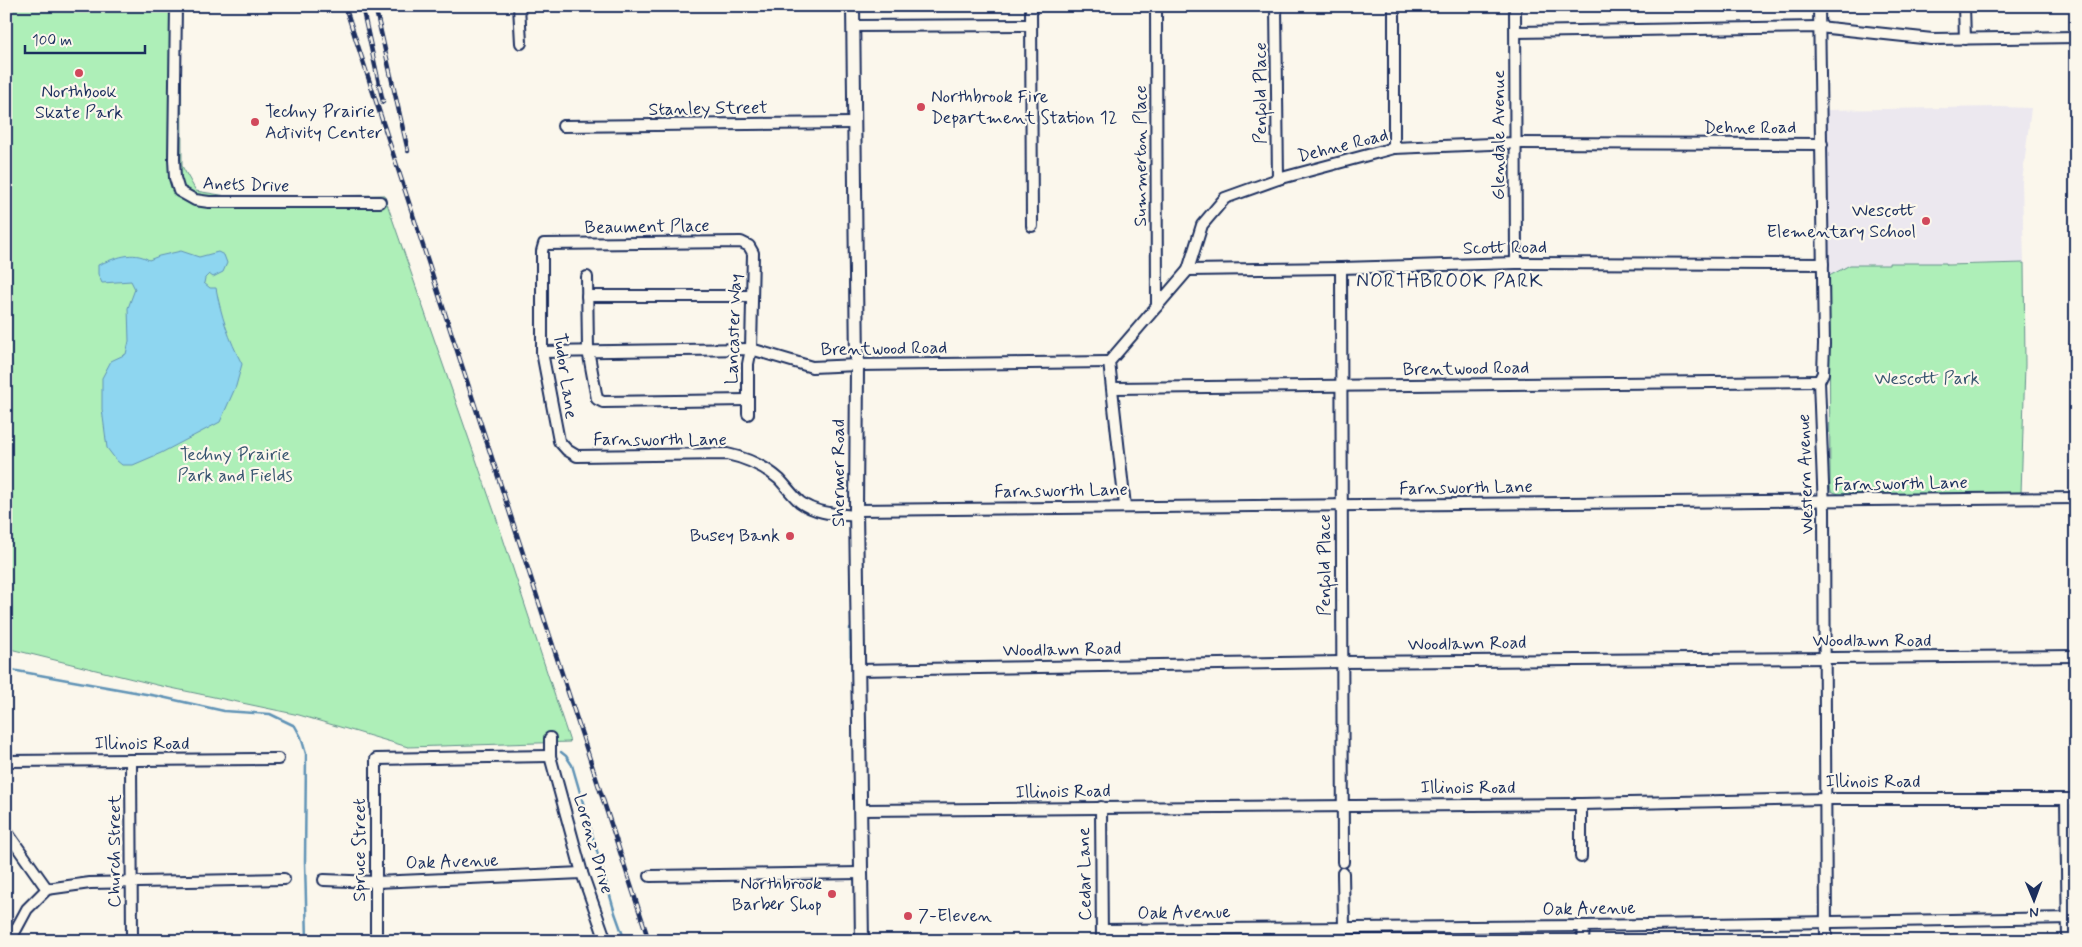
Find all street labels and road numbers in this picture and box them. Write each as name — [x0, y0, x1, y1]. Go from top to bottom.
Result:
street label: Penfold Place — [1249, 42, 1275, 144]
street label: Glendale Avenue — [1487, 70, 1511, 200]
street label: Summerton Place — [1129, 85, 1153, 227]
street label: Stanley Street — [648, 96, 768, 122]
street label: Dehne Road — [1704, 116, 1796, 140]
street label: Dehne Road — [1295, 123, 1391, 169]
street label: Anets Drive — [202, 171, 290, 199]
street label: Beaument Place — [584, 214, 710, 240]
street label: Scott Road — [1463, 235, 1547, 261]
street label: Lancaster Way — [720, 273, 748, 385]
street label: Tudor Lane — [547, 332, 583, 421]
street label: Brentwood Road — [821, 336, 947, 362]
street label: Brentwood Road — [1403, 356, 1529, 382]
street label: Western Avenue — [1792, 413, 1820, 535]
street label: Shermer Road — [827, 419, 851, 527]
street label: Farnsworth Lane — [593, 428, 727, 452]
street label: Farnsworth Lane — [1834, 471, 1968, 497]
street label: Farnsworth Lane — [1399, 475, 1533, 501]
street label: Farnsworth Lane — [994, 478, 1128, 504]
street label: Penfold Place — [1313, 514, 1339, 616]
street label: Woodlawn Road — [1813, 629, 1931, 653]
street label: Woodlawn Road — [1407, 631, 1527, 657]
street label: Woodlawn Road — [1002, 637, 1122, 663]
street label: Illinois Road — [94, 732, 190, 756]
street label: Illinois Road — [1825, 770, 1921, 794]
street label: Illinois Road — [1420, 776, 1516, 800]
street label: Illinois Road — [1015, 779, 1111, 805]
street label: Lorenz Drive — [567, 791, 619, 897]
street label: Church Street — [103, 794, 127, 908]
street label: Spruce Street — [348, 798, 372, 902]
street label: Cedar Lane — [1072, 827, 1098, 921]
street label: Oak Avenue — [405, 848, 499, 876]
street label: Oak Avenue — [1542, 896, 1636, 922]
street label: Oak Avenue — [1137, 900, 1231, 926]

